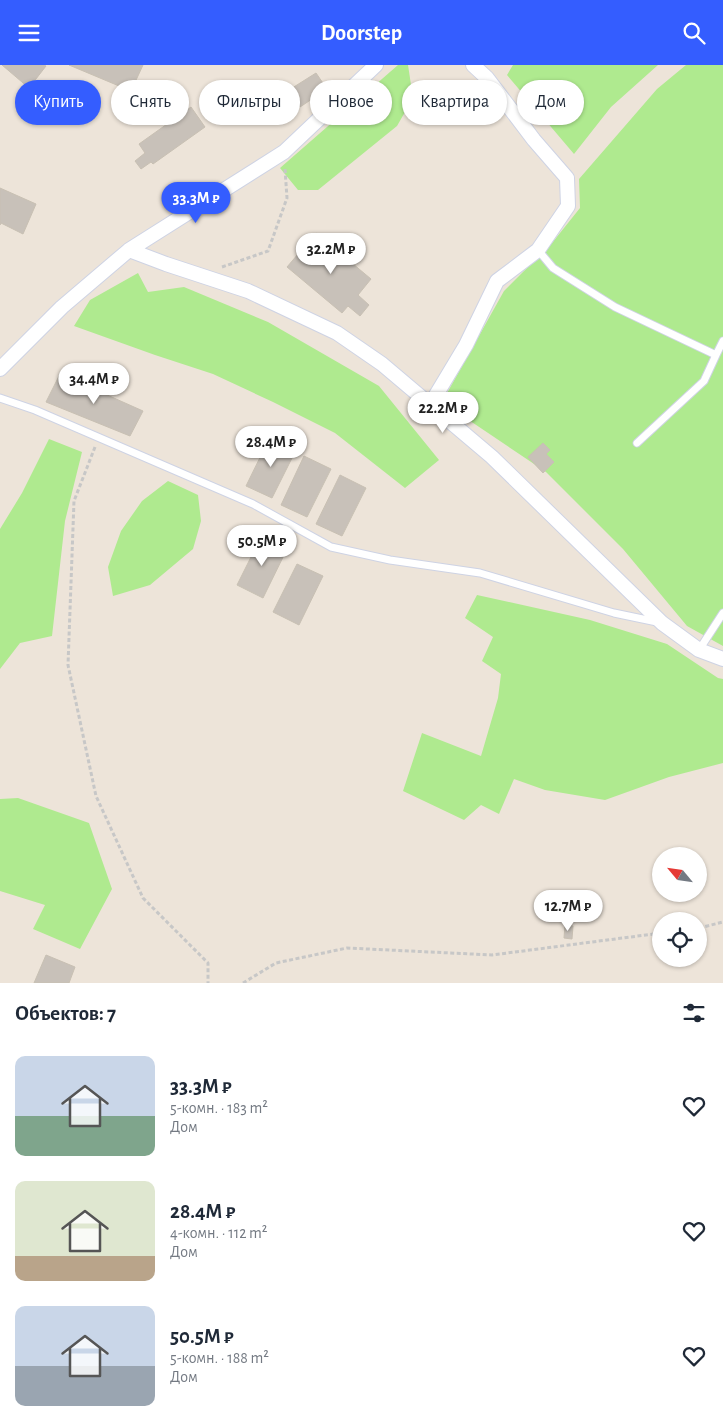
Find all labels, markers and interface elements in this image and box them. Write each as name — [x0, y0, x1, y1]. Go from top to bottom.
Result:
icon: menu — [15, 19, 43, 47]
icon: search — [680, 19, 708, 47]
text: Doorstep — [321, 22, 402, 44]
chip: Купить — [15, 80, 101, 125]
chip: Снять — [111, 80, 189, 125]
chip: Фильтры — [199, 80, 300, 125]
chip: Новое — [310, 80, 392, 125]
chip: Квартира — [402, 80, 507, 125]
chip: Дом — [517, 80, 584, 125]
pin: 33.3M ₽ — [150, 181, 242, 224]
text: 33.3M ₽ — [172, 190, 220, 206]
pin: 32.2M ₽ — [285, 233, 377, 275]
text: 32.2M ₽ — [307, 241, 355, 257]
pin: 34.4M ₽ — [48, 363, 140, 405]
text: 34.4M ₽ — [69, 371, 119, 387]
pin: 22.2M ₽ — [397, 391, 489, 434]
text: 22.2M ₽ — [419, 400, 467, 416]
pin: 28.4M ₽ — [225, 425, 317, 468]
text: 28.4M ₽ — [246, 434, 296, 450]
pin: 50.5M ₽ — [216, 525, 308, 567]
text: 50.5M ₽ — [238, 533, 286, 549]
north arrow — [652, 847, 708, 903]
map controls — [652, 847, 707, 967]
pin: 12.7M ₽ — [522, 889, 614, 932]
text: 12.7M ₽ — [545, 898, 591, 914]
button: locate — [652, 912, 707, 967]
icon: filters — [680, 999, 708, 1027]
text: Объектов: 7 — [15, 1003, 116, 1024]
icon: home — [55, 1076, 115, 1136]
text: 33.3M ₽ — [170, 1076, 232, 1097]
icon: heart — [680, 1092, 708, 1120]
text: 5-комн. · 183 m² — [170, 1100, 268, 1116]
text: Дом — [170, 1119, 198, 1135]
icon: home — [55, 1201, 115, 1261]
text: 28.4M ₽ — [170, 1201, 235, 1222]
icon: heart — [680, 1217, 708, 1245]
text: 4-комн. · 112 m² — [170, 1225, 267, 1241]
text: Дом — [170, 1244, 198, 1260]
icon: home — [55, 1326, 115, 1386]
text: 50.5M ₽ — [170, 1326, 234, 1347]
icon: heart — [680, 1342, 708, 1370]
text: 5-комн. · 188 m² — [170, 1350, 269, 1366]
text: Дом — [170, 1369, 198, 1385]

